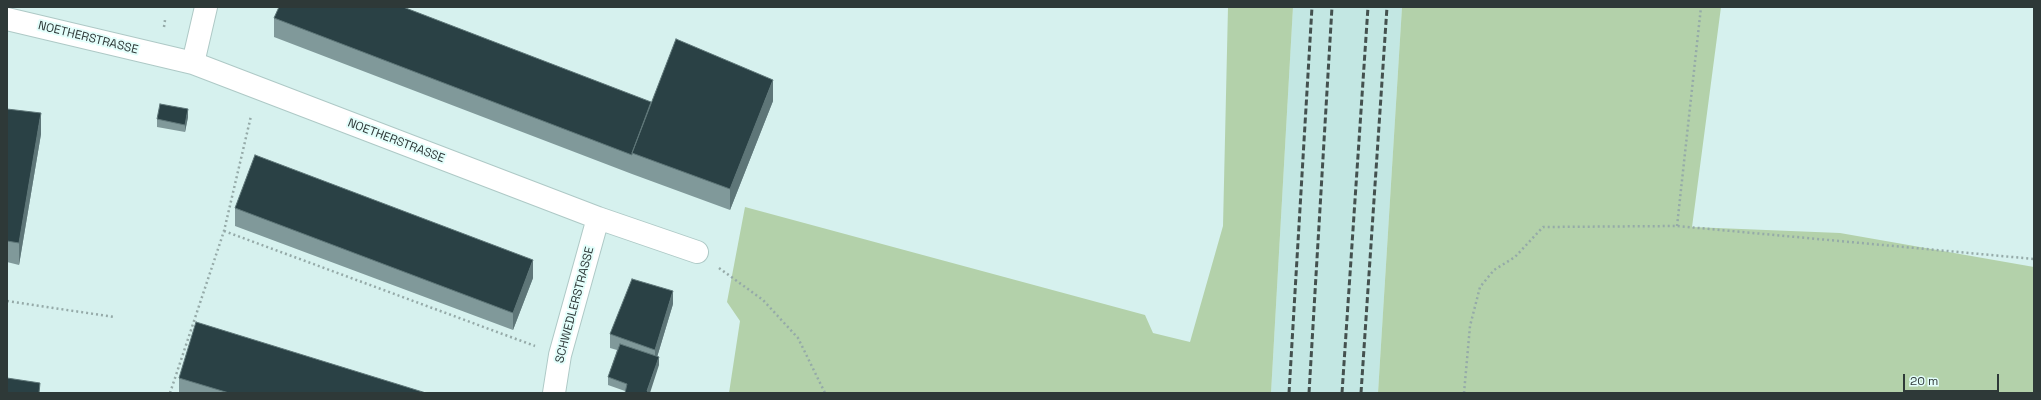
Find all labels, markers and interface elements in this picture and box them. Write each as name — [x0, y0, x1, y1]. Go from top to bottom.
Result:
street label: NOETHERSTRASSE — [36, 19, 140, 57]
street label: NOETHERSTRASSE — [346, 116, 446, 166]
street label: SCHWEDLERSTRASSE — [553, 245, 597, 365]
scale bar — [1905, 366, 2001, 392]
text: 20 m — [1910, 373, 1938, 389]

